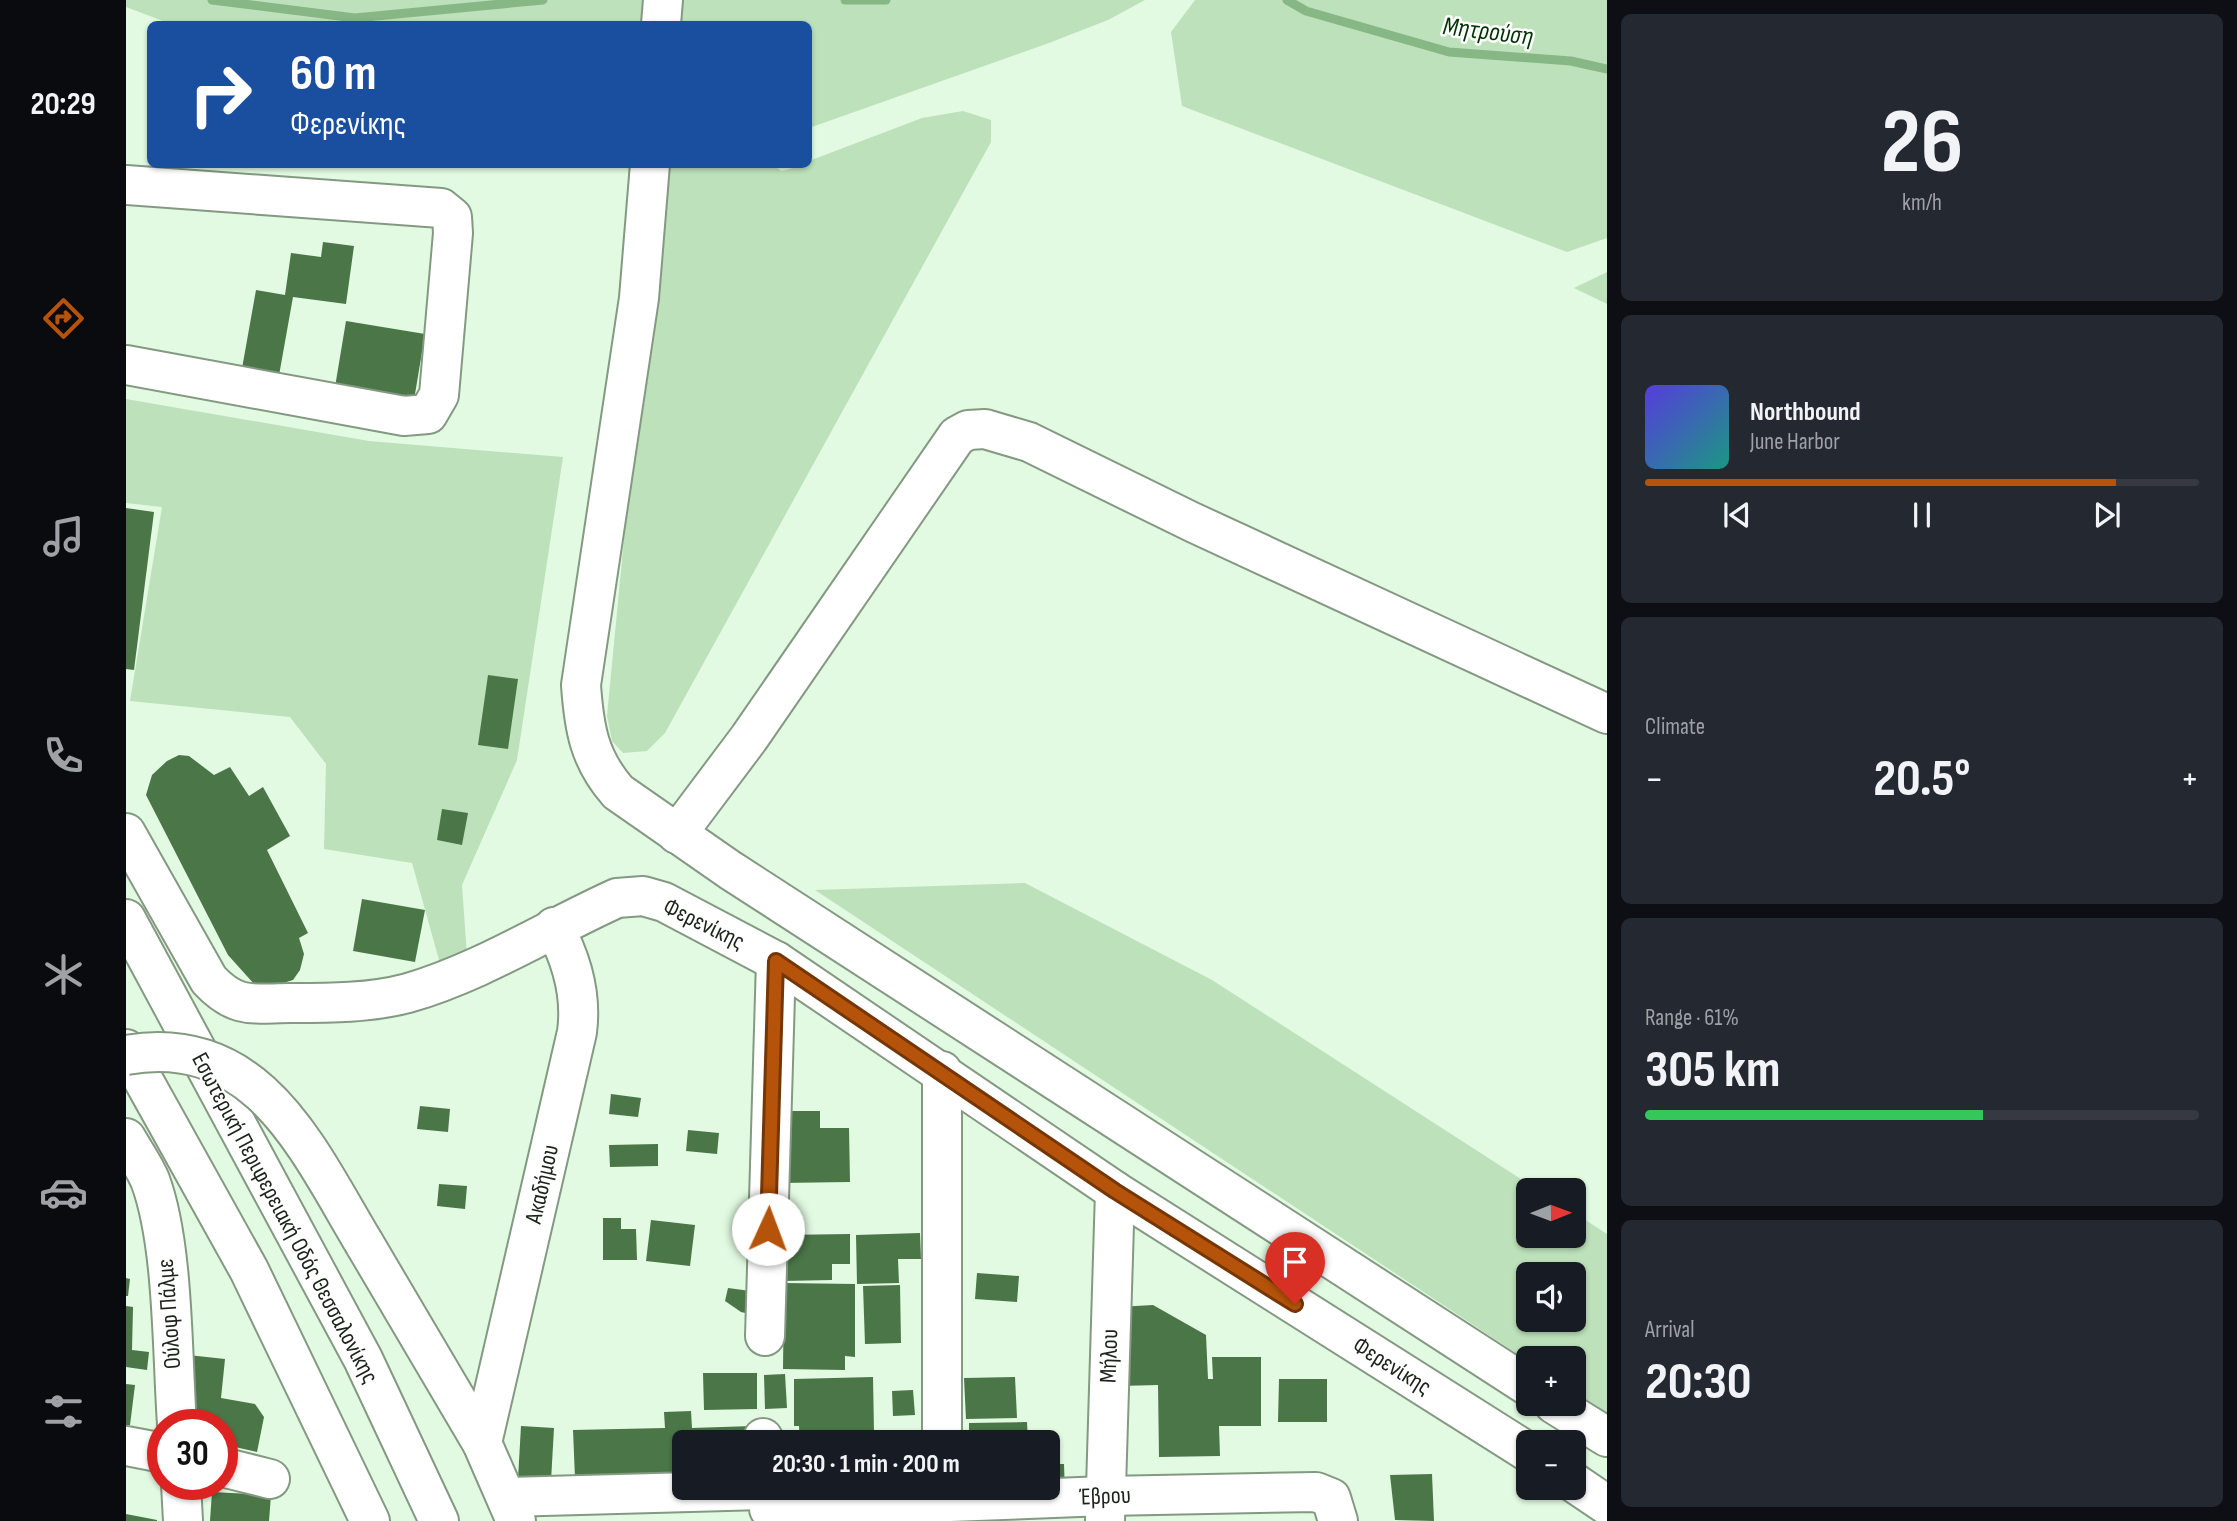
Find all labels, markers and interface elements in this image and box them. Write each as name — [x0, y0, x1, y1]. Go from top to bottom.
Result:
water label: Μητρούση — [1441, 11, 1535, 53]
text: 60 m — [290, 45, 377, 104]
icon: right — [175, 49, 266, 140]
text: 20:29 — [30, 85, 96, 124]
text: 26 — [1881, 89, 1963, 198]
text: Φερενίκης — [290, 105, 406, 144]
text: km/h — [1902, 189, 1942, 217]
icon: directions — [39, 294, 88, 343]
text: Northbound — [1750, 397, 1861, 428]
text: June Harbor — [1750, 428, 1840, 456]
icon: previous — [1718, 496, 1756, 534]
icon: pause — [1903, 496, 1941, 534]
icon: next — [2088, 496, 2126, 534]
icon: music — [39, 512, 88, 561]
text: Climate — [1645, 713, 1705, 741]
icon: phone — [39, 731, 88, 780]
text: 20.5° — [1873, 748, 1971, 811]
text: − — [1645, 757, 1664, 802]
text: + — [2180, 757, 2199, 802]
street label: Φερενίκης — [658, 892, 750, 956]
icon: climate — [39, 950, 88, 999]
text: Range · 61% — [1645, 1004, 1739, 1032]
text: 305 km — [1645, 1039, 1780, 1102]
street label: Εσωτερική Περιφερειακή Οδός Θεσσαλονίκης — [185, 1048, 385, 1388]
street label: Ακαδήμου — [519, 1142, 565, 1227]
icon: car — [39, 1168, 88, 1217]
north arrow — [1516, 1178, 1586, 1248]
map controls — [1516, 1178, 1586, 1500]
position arrow — [731, 1192, 805, 1266]
pin — [1265, 1232, 1325, 1304]
icon: arrive — [1276, 1243, 1314, 1281]
street label: Ούλοφ Πάλμε — [151, 1258, 187, 1370]
button: sound — [1516, 1262, 1586, 1332]
text: Arrival — [1645, 1316, 1694, 1344]
street label: Μήλου — [1094, 1328, 1124, 1384]
street label: Φερενίκης — [1347, 1331, 1437, 1401]
button: + — [1516, 1346, 1586, 1416]
text: 20:30 — [1645, 1351, 1752, 1414]
icon: filters — [39, 1387, 88, 1436]
speed limit sign: 30 — [147, 1409, 238, 1500]
button: − — [1516, 1430, 1586, 1500]
text: 20:30 · 1 min · 200 m — [772, 1449, 960, 1480]
street label: Έβρου — [1078, 1481, 1131, 1511]

